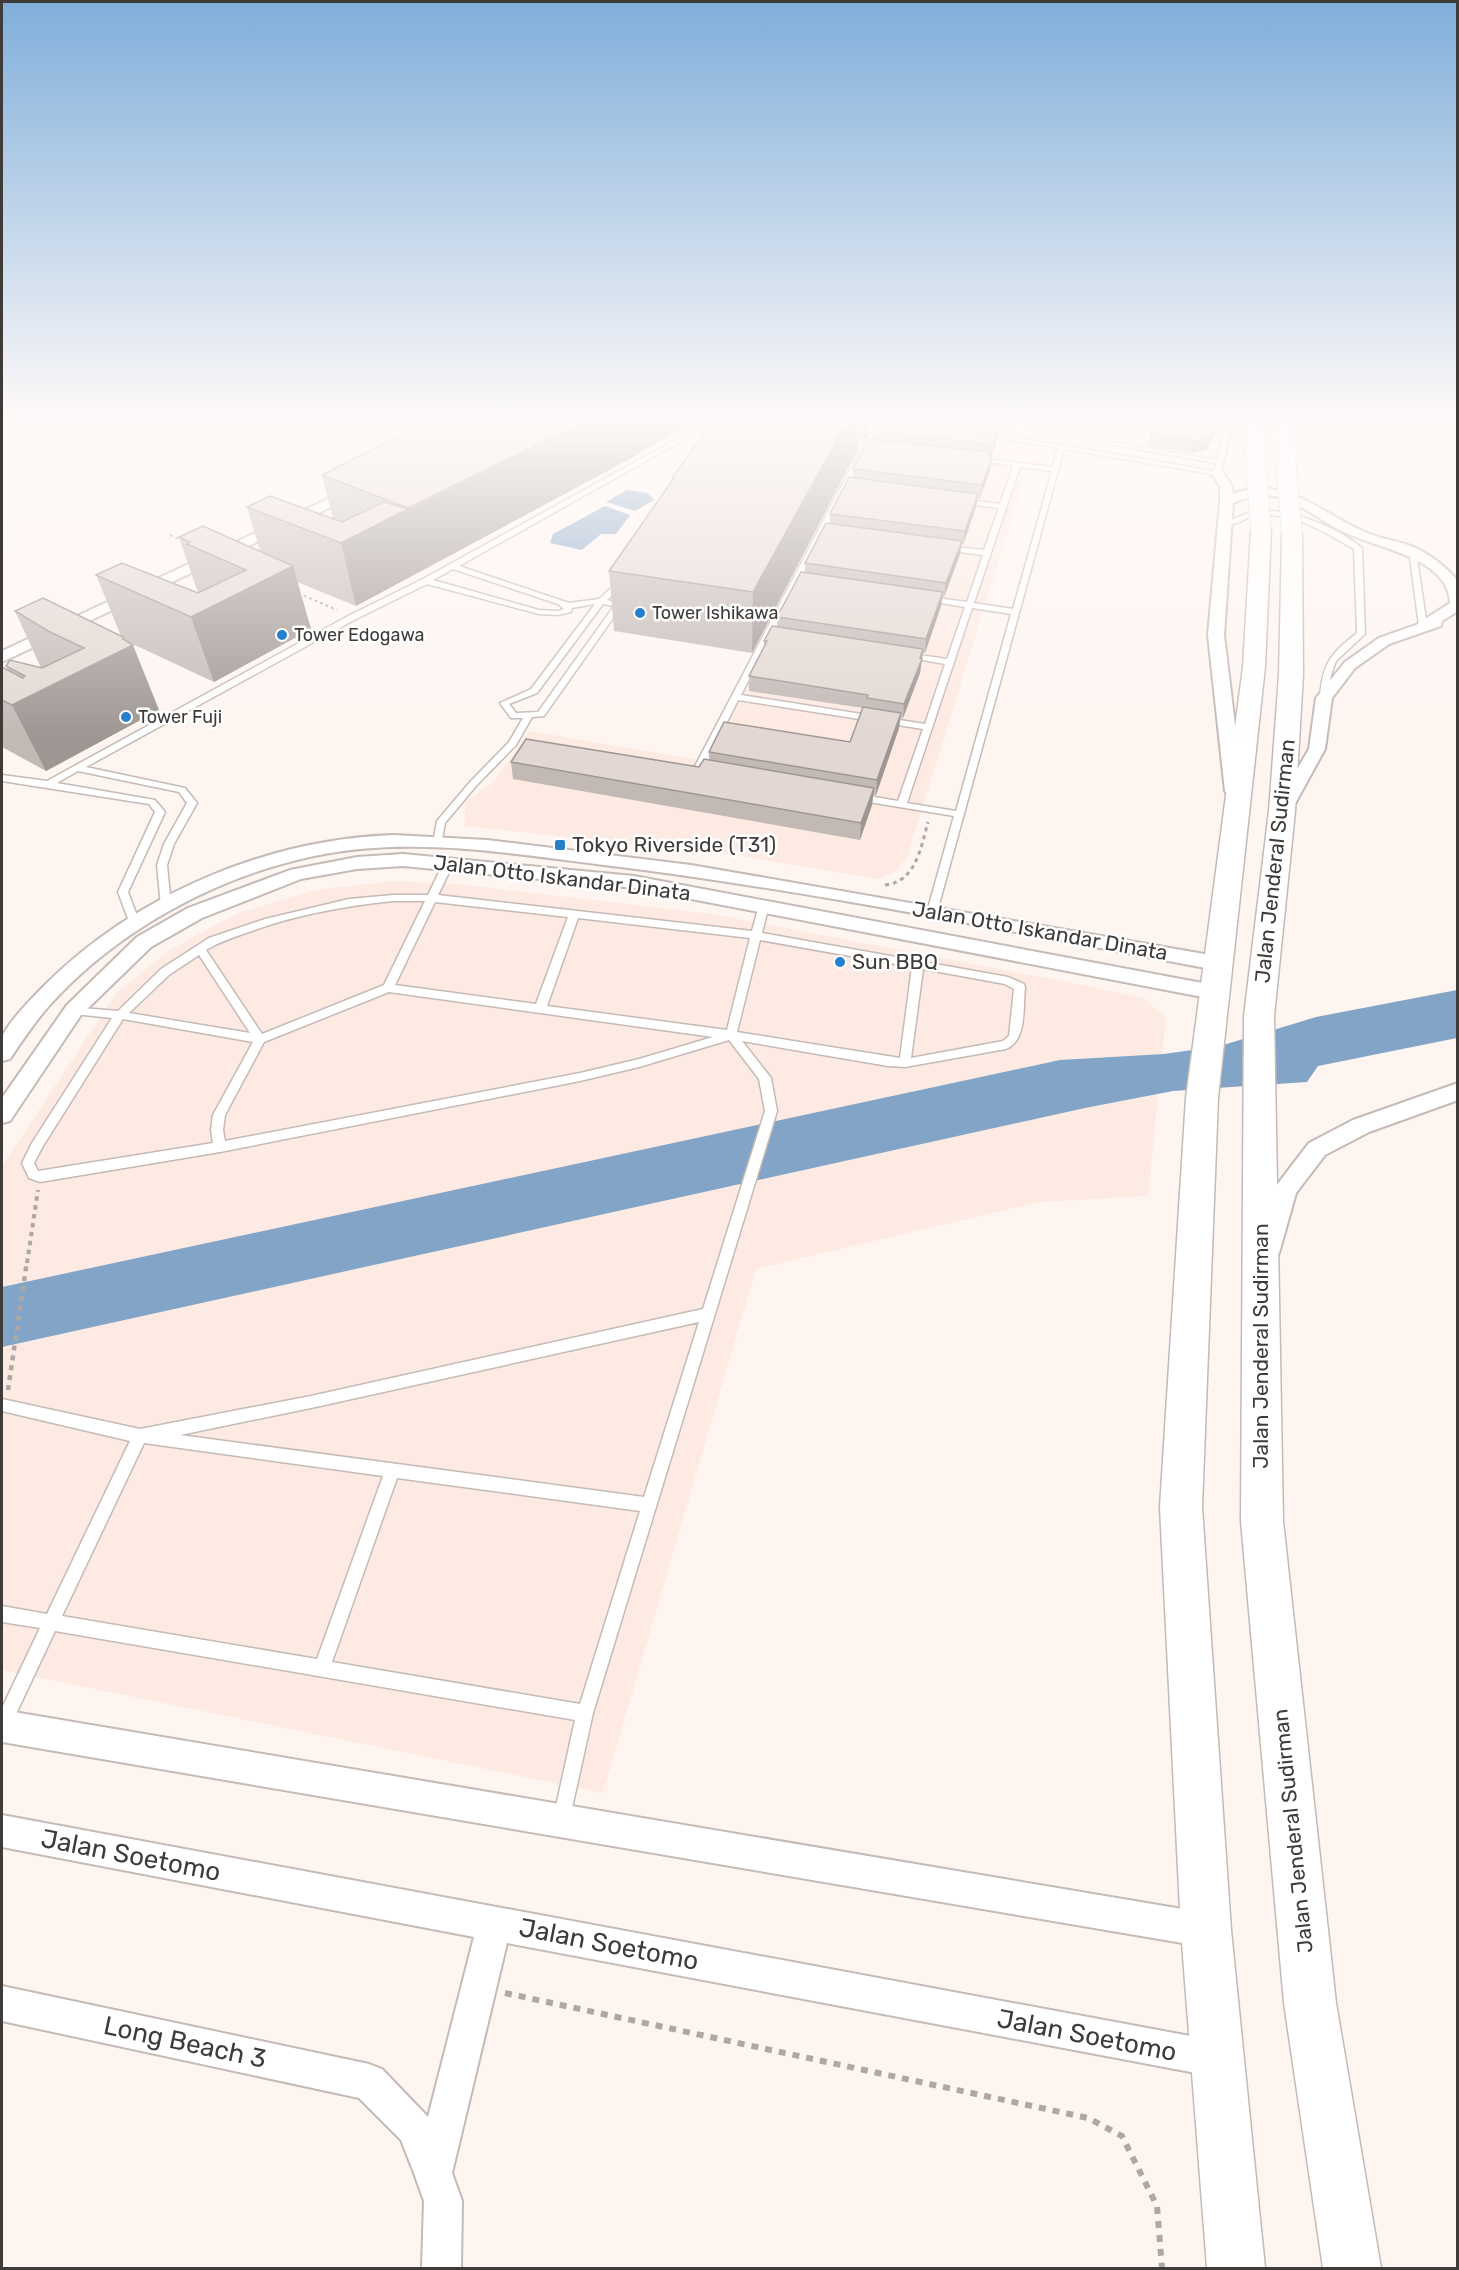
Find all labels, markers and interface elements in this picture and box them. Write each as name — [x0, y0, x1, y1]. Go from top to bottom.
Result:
place label: Tower Ishikawa — [652, 602, 778, 624]
marker: Tower Ishikawa — [633, 606, 647, 620]
place label: Tower Edogawa — [294, 624, 424, 646]
marker: Tower Edogawa — [275, 628, 289, 642]
place label: Tower Fuji — [138, 706, 222, 728]
marker: Tower Fuji — [119, 710, 133, 724]
street label: Jalan Jenderal Sudirman — [1249, 738, 1300, 984]
place label: Tokyo Riverside (T31) — [572, 832, 776, 857]
marker: Tokyo Riverside (T31) — [553, 838, 567, 852]
street label: Jalan Otto Iskandar Dinata — [432, 849, 692, 906]
street label: Jalan Otto Iskandar Dinata — [910, 896, 1170, 965]
place label: Sun BBQ — [852, 949, 938, 974]
marker: Sun BBQ — [833, 955, 847, 969]
street label: Jalan Jenderal Sudirman — [1248, 1223, 1273, 1469]
street label: Jalan Jenderal Sudirman — [1267, 1708, 1318, 1954]
street label: Jalan Soetomo — [39, 1823, 223, 1888]
street label: Jalan Soetomo — [517, 1912, 701, 1977]
street label: Jalan Soetomo — [995, 2003, 1179, 2068]
street label: Long Beach 3 — [101, 2010, 269, 2075]

